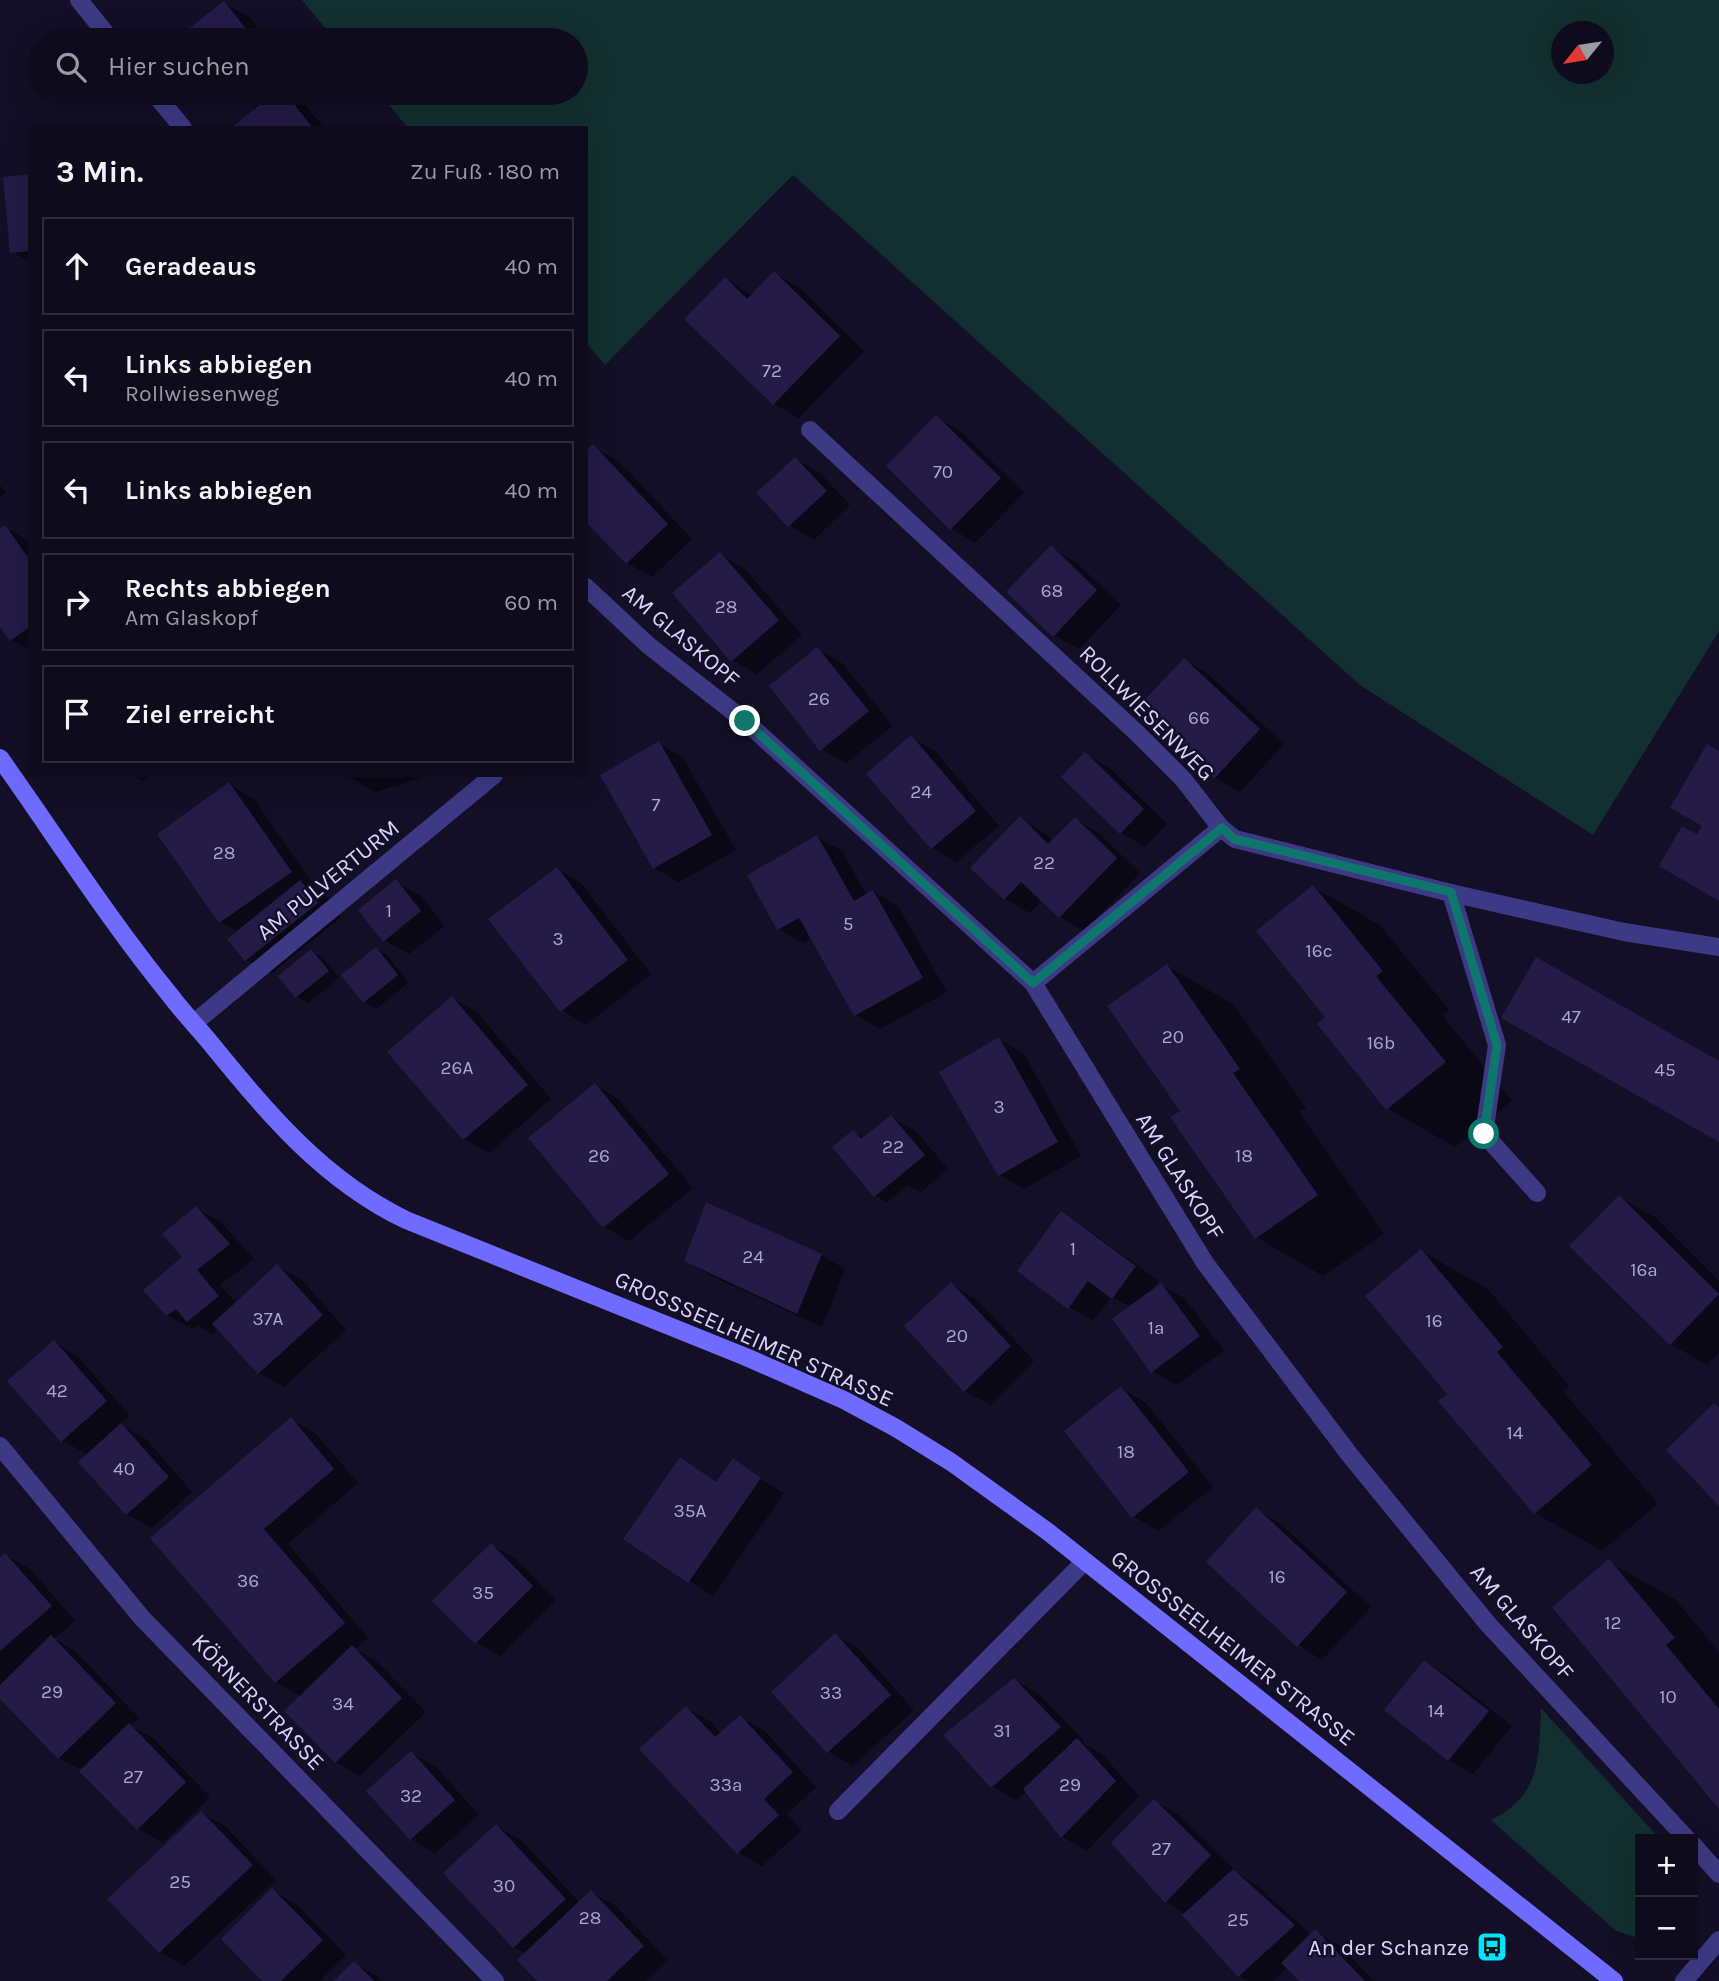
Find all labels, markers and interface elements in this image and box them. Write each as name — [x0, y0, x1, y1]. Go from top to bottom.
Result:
north arrow — [1551, 21, 1614, 84]
search box — [28, 28, 588, 105]
icon: search — [52, 48, 90, 86]
text: Hier suchen — [108, 51, 250, 82]
text: 3 Min. — [56, 154, 143, 190]
text: Zu Fuß · 180 m — [410, 158, 560, 185]
icon: ahead — [58, 247, 96, 285]
text: Geradeaus — [125, 251, 257, 282]
text: 40 m — [505, 253, 558, 280]
text: Links abbiegen — [125, 349, 313, 380]
icon: left — [58, 359, 96, 397]
house number: 72 — [762, 360, 782, 382]
text: 40 m — [505, 365, 558, 392]
text: Rollwiesenweg — [125, 380, 279, 407]
house number: 70 — [933, 461, 953, 483]
icon: left — [58, 471, 96, 509]
text: Links abbiegen — [125, 475, 313, 506]
text: 40 m — [505, 477, 558, 504]
text: Rechts abbiegen — [125, 573, 331, 604]
street label: AM GLASKOPF — [617, 579, 745, 693]
house number: 68 — [1041, 580, 1063, 602]
icon: right — [58, 583, 96, 621]
text: 60 m — [504, 589, 558, 616]
house number: 28 — [715, 596, 737, 618]
text: Am Glaskopf — [125, 604, 258, 631]
street label: ROLLWIESENWEG — [1074, 640, 1220, 786]
house number: 26 — [808, 688, 830, 710]
icon: arrive — [58, 695, 96, 733]
text: Ziel erreicht — [125, 699, 275, 730]
route end — [729, 705, 760, 736]
house number: 66 — [1188, 707, 1210, 729]
house number: 24 — [910, 781, 932, 803]
house number: 7 — [652, 794, 661, 816]
street label: AM PULVERTURM — [251, 814, 405, 946]
house number: 28 — [213, 842, 235, 864]
house number: 22 — [1033, 852, 1055, 874]
house number: 1 — [386, 900, 392, 922]
house number: 5 — [843, 913, 853, 935]
house number: 3 — [552, 928, 564, 950]
house number: 16c — [1306, 940, 1332, 962]
house number: 47 — [1561, 1006, 1581, 1028]
house number: 20 — [1162, 1026, 1184, 1048]
house number: 16b — [1367, 1032, 1395, 1054]
house number: 26A — [441, 1057, 473, 1079]
house number: 45 — [1654, 1059, 1676, 1081]
house number: 3 — [993, 1096, 1005, 1118]
street label: AM GLASKOPF — [1130, 1108, 1230, 1244]
route start — [1468, 1118, 1499, 1149]
house number: 22 — [882, 1136, 904, 1158]
house number: 26 — [588, 1145, 610, 1167]
house number: 18 — [1235, 1145, 1253, 1167]
house number: 1 — [1070, 1238, 1076, 1260]
house number: 24 — [742, 1246, 764, 1268]
house number: 16a — [1630, 1259, 1658, 1281]
street label: GROSSSEELHEIMER STRASSE — [610, 1265, 898, 1413]
house number: 37A — [252, 1308, 284, 1330]
house number: 16 — [1425, 1310, 1443, 1332]
house number: 1a — [1148, 1317, 1164, 1339]
house number: 20 — [946, 1325, 968, 1347]
house number: 42 — [46, 1380, 68, 1402]
house number: 14 — [1507, 1422, 1524, 1444]
house number: 18 — [1117, 1441, 1135, 1463]
house number: 40 — [113, 1458, 135, 1480]
house number: 35A — [674, 1500, 707, 1522]
street label: GROSSSEELHEIMER STRASSE — [1106, 1544, 1360, 1752]
street label: AM GLASKOPF — [1464, 1559, 1580, 1685]
house number: 16 — [1268, 1566, 1286, 1588]
house number: 36 — [237, 1570, 259, 1592]
house number: 35 — [472, 1582, 494, 1604]
house number: 12 — [1604, 1612, 1622, 1634]
street label: KÖRNERSTRASSE — [186, 1628, 330, 1776]
house number: 29 — [41, 1681, 63, 1703]
house number: 33 — [820, 1682, 842, 1704]
house number: 10 — [1659, 1686, 1677, 1708]
house number: 34 — [332, 1693, 354, 1715]
house number: 14 — [1428, 1700, 1445, 1722]
house number: 31 — [993, 1720, 1011, 1742]
house number: 27 — [123, 1766, 143, 1788]
house number: 33a — [710, 1774, 742, 1796]
house number: 29 — [1059, 1774, 1081, 1796]
house number: 32 — [400, 1785, 422, 1807]
map controls — [1635, 1834, 1698, 1960]
button: + — [1635, 1834, 1698, 1897]
house number: 27 — [1151, 1838, 1171, 1860]
house number: 25 — [169, 1871, 191, 1893]
house number: 30 — [493, 1875, 515, 1897]
button: − — [1635, 1897, 1698, 1960]
house number: 28 — [579, 1907, 601, 1929]
house number: 25 — [1227, 1909, 1249, 1931]
bus stop icon: An der Schanze — [1475, 1930, 1509, 1964]
place label: An der Schanze — [1308, 1934, 1469, 1961]

